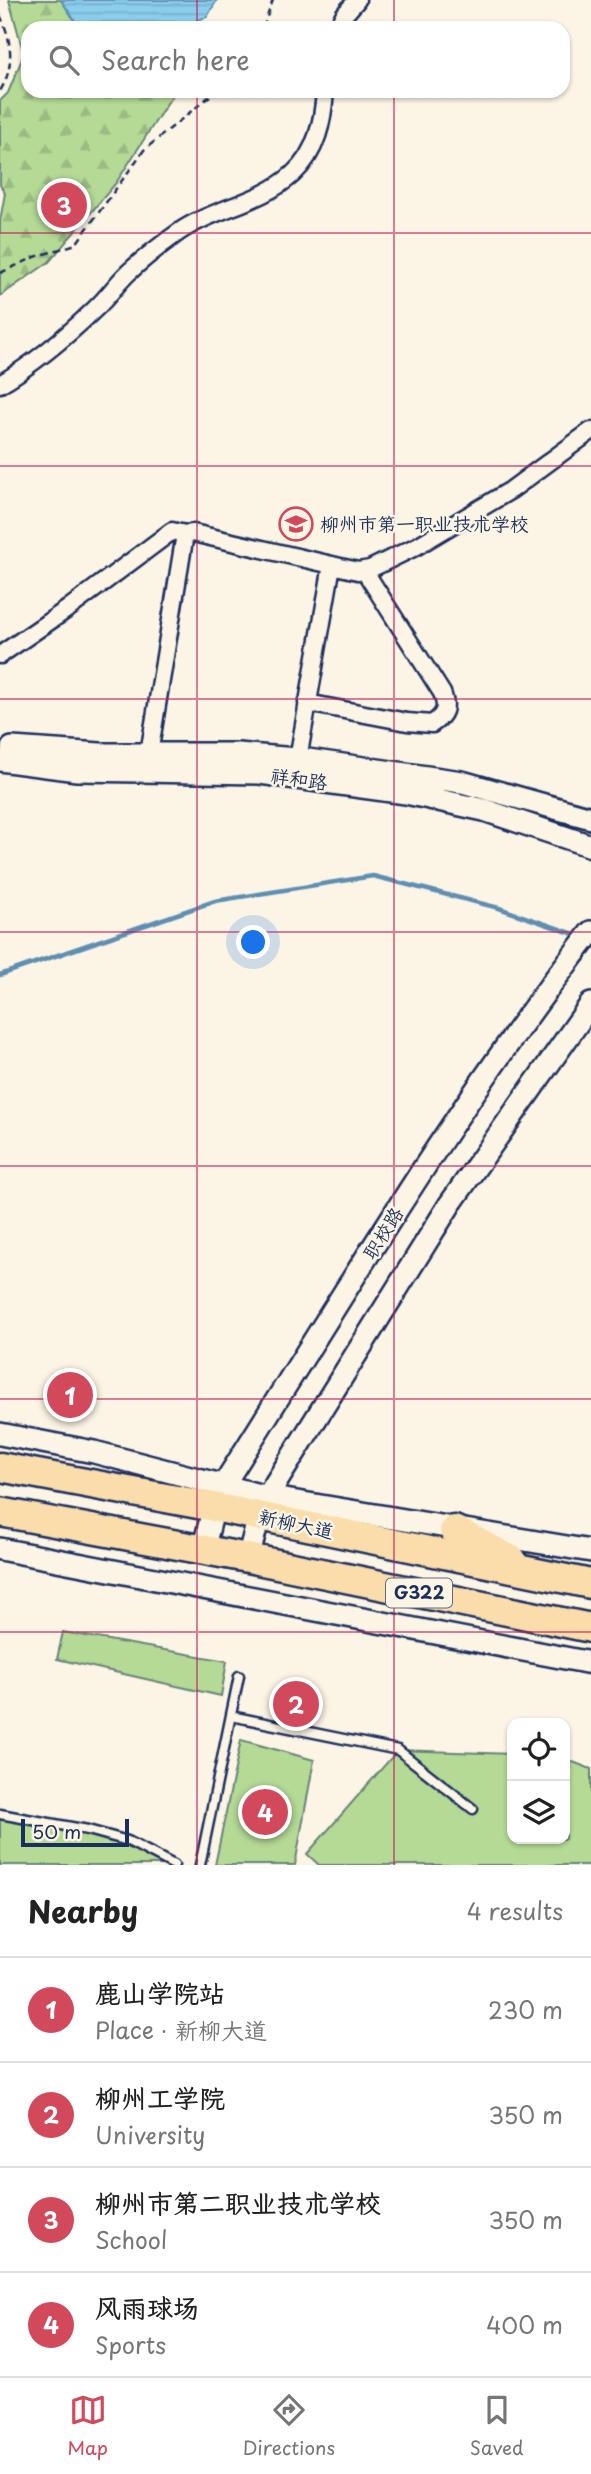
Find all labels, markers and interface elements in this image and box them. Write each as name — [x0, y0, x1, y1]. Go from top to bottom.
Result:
search box — [21, 21, 570, 98]
text: Search here — [101, 40, 250, 79]
icon: search — [45, 41, 83, 79]
pin: 3 — [41, 179, 87, 231]
school or university icon: 柳州市第一职业技术学校 — [277, 505, 315, 543]
place label: 柳州市第一职业技术学校 — [320, 509, 529, 537]
street label: 祥和路 — [269, 760, 329, 796]
your location — [236, 925, 270, 959]
street label: 职校路 — [355, 1201, 409, 1264]
pin: 1 — [47, 1369, 93, 1421]
street label: 新柳大道 — [256, 1501, 336, 1545]
road number: G322 — [386, 1578, 452, 1608]
pin: 2 — [273, 1678, 319, 1730]
map controls — [507, 1718, 570, 1844]
button: locate — [507, 1718, 570, 1781]
button: layers — [507, 1781, 570, 1844]
pin: 4 — [242, 1786, 288, 1838]
scale bar — [21, 1816, 130, 1848]
text: 50 m — [32, 1817, 81, 1845]
text: Nearby — [28, 1888, 138, 1933]
text: 4 results — [467, 1893, 563, 1928]
text: 鹿山学院站 — [95, 1973, 225, 2012]
text: 1 — [46, 1992, 57, 2027]
text: 230 m — [488, 1992, 563, 2027]
text: Place · 新柳大道 — [95, 2012, 267, 2047]
text: 柳州工学院 — [95, 2078, 225, 2117]
text: 2 — [43, 2097, 59, 2132]
text: 350 m — [488, 2097, 563, 2132]
text: University — [95, 2117, 205, 2152]
text: 柳州市第二职业技术学校 — [95, 2183, 381, 2222]
text: 3 — [43, 2202, 59, 2237]
text: 350 m — [488, 2202, 563, 2237]
text: School — [95, 2222, 167, 2257]
text: 风雨球场 — [95, 2288, 199, 2327]
text: 4 — [43, 2307, 59, 2342]
text: 400 m — [486, 2307, 563, 2342]
text: Sports — [95, 2327, 166, 2362]
tab: Map — [67, 2391, 108, 2461]
tab: Directions — [243, 2391, 335, 2461]
tab: Saved — [470, 2391, 524, 2461]

